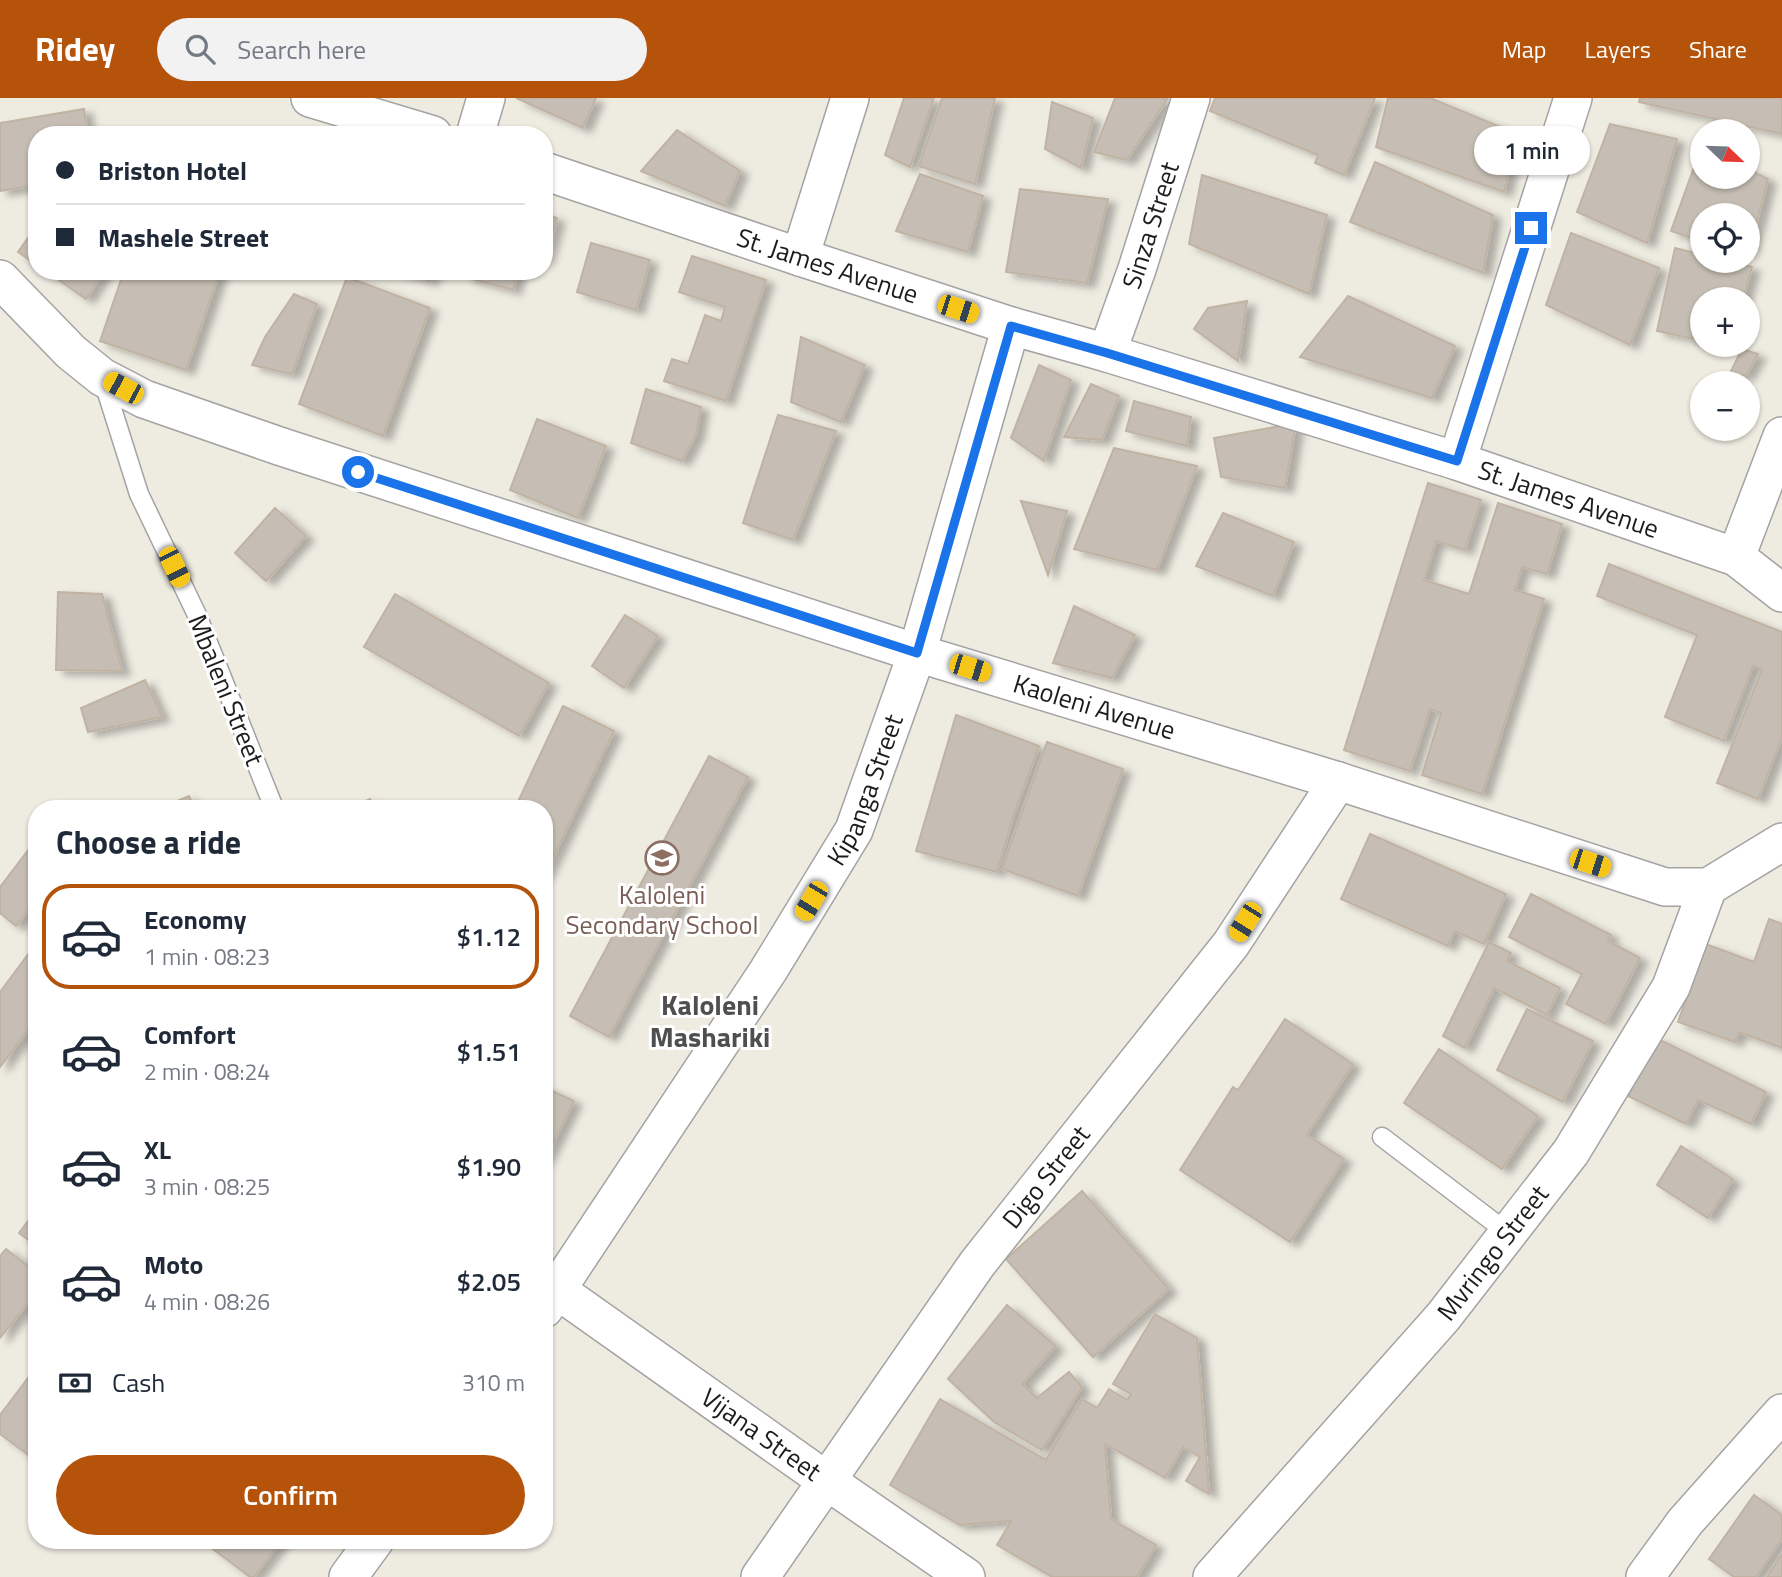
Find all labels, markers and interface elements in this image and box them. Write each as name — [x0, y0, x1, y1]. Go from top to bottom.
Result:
search box — [157, 18, 647, 81]
text: Ridey — [35, 24, 115, 74]
icon: search — [181, 30, 219, 68]
text: Search here — [237, 30, 366, 69]
text: Map — [1502, 31, 1547, 67]
text: Layers — [1585, 31, 1651, 67]
text: Share — [1689, 31, 1747, 67]
north arrow — [1690, 119, 1760, 189]
map controls — [1690, 119, 1760, 441]
callout: 1 min — [1473, 127, 1589, 176]
text: 1 min — [1504, 133, 1560, 168]
text: Briston Hotel — [98, 151, 247, 190]
street label: Sinza Street — [1111, 157, 1189, 294]
button: locate — [1690, 203, 1760, 273]
route end — [1515, 212, 1547, 244]
street label: St. James Avenue — [732, 217, 924, 313]
text: Mashele Street — [98, 218, 269, 257]
button: + — [1690, 287, 1760, 357]
car — [935, 293, 982, 325]
car — [100, 369, 147, 407]
button: − — [1690, 371, 1760, 441]
street label: St. James Avenue — [1473, 450, 1664, 548]
route start — [342, 456, 374, 488]
car — [156, 544, 193, 590]
street label: Mbaleni Street — [178, 608, 275, 771]
car — [947, 652, 994, 684]
street label: Kaoleni Avenue — [1009, 663, 1180, 749]
street label: Kipanga Street — [817, 709, 913, 873]
text: Choose a ride — [56, 818, 241, 866]
school or university icon: Kaloleni Secondary School — [643, 839, 681, 877]
car — [1567, 847, 1614, 879]
place label: Kaloleni Secondary School — [566, 875, 759, 944]
car — [792, 878, 831, 924]
car — [1225, 899, 1266, 945]
text: Economy — [144, 900, 246, 939]
icon: car — [60, 905, 123, 968]
text: $1.12 — [457, 917, 521, 956]
text: 1 min · 08:23 — [144, 939, 270, 974]
district label: Kaloleni Mashariki — [650, 983, 770, 1058]
text: Comfort — [144, 1015, 236, 1054]
icon: car — [60, 1020, 123, 1083]
text: $1.51 — [457, 1032, 521, 1071]
text: 2 min · 08:24 — [144, 1054, 270, 1089]
street label: Digo Street — [992, 1117, 1099, 1237]
text: XL — [144, 1130, 171, 1169]
icon: car — [60, 1135, 123, 1198]
text: $1.90 — [457, 1147, 521, 1186]
text: 3 min · 08:25 — [144, 1169, 270, 1204]
street label: Mvringo Street — [1427, 1176, 1558, 1329]
text: Moto — [144, 1245, 203, 1284]
icon: car — [60, 1250, 123, 1313]
text: $2.05 — [457, 1262, 521, 1301]
text: 4 min · 08:26 — [144, 1284, 270, 1319]
text: Cash — [112, 1363, 165, 1402]
icon: cash — [56, 1364, 94, 1402]
text: 310 m — [462, 1365, 525, 1400]
street label: Vijana Street — [693, 1378, 830, 1490]
button: Confirm — [56, 1455, 525, 1535]

